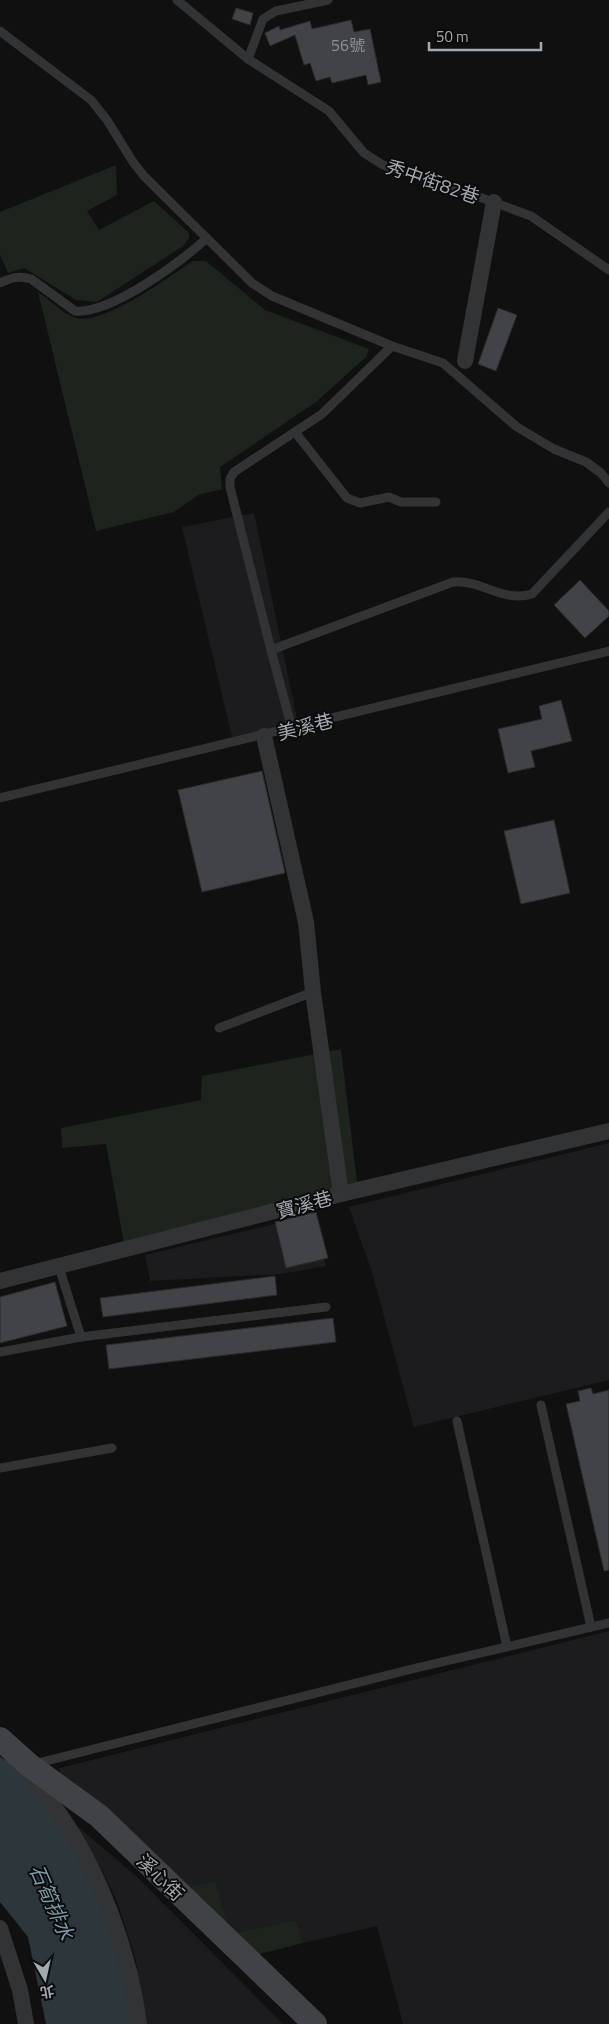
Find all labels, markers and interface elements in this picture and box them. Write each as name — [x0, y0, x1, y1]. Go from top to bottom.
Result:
scale bar — [429, 20, 542, 52]
text: 50 m — [436, 25, 469, 48]
house number: 56號 — [331, 33, 365, 57]
street label: 秀中街82巷 — [382, 151, 484, 211]
street label: 美溪巷 — [274, 705, 336, 747]
street label: 寶溪巷 — [273, 1183, 335, 1225]
street label: 溪心街 — [130, 1847, 192, 1907]
water label: 石筍排水 — [22, 1859, 83, 1946]
north arrow — [20, 1954, 70, 2004]
text: 北 — [39, 1981, 56, 2004]

